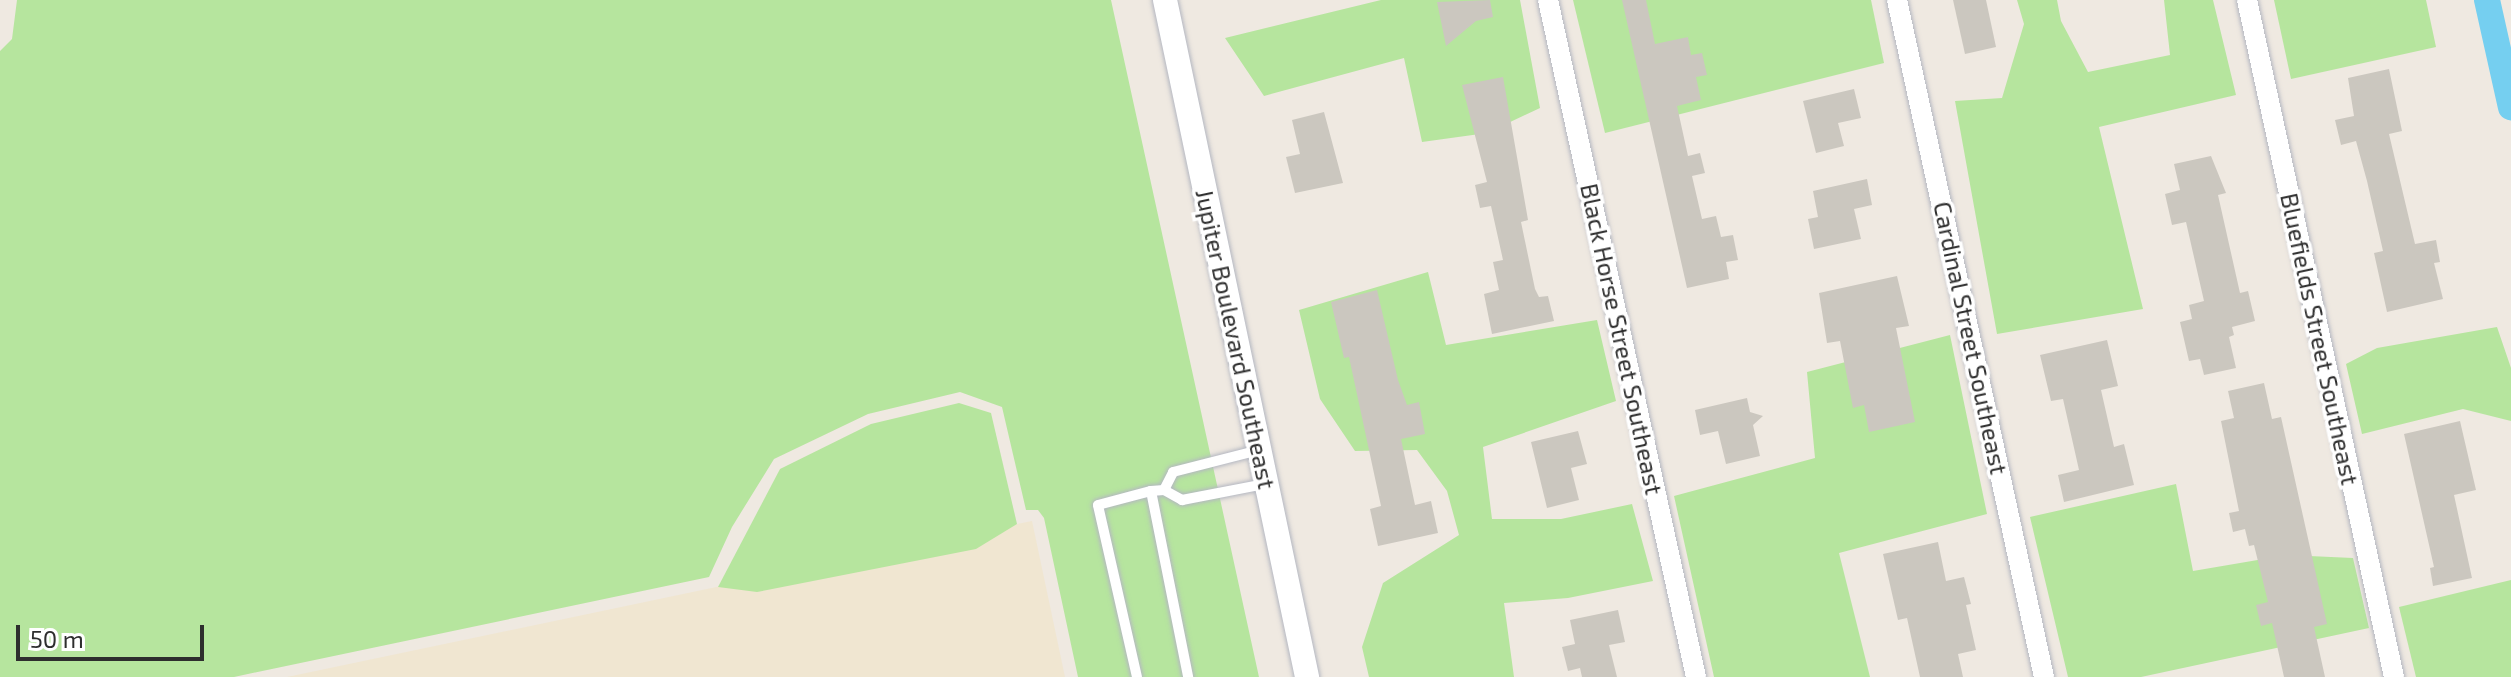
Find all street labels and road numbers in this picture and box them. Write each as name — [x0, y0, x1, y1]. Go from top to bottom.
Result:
street label: Black Horse Street Southeast — [1575, 181, 1669, 497]
street label: Jupiter Boulevard Southeast — [1190, 186, 1282, 492]
street label: Bluefields Street Southeast — [2275, 190, 2365, 488]
street label: Cardinal Street Southeast — [1928, 199, 2014, 477]

